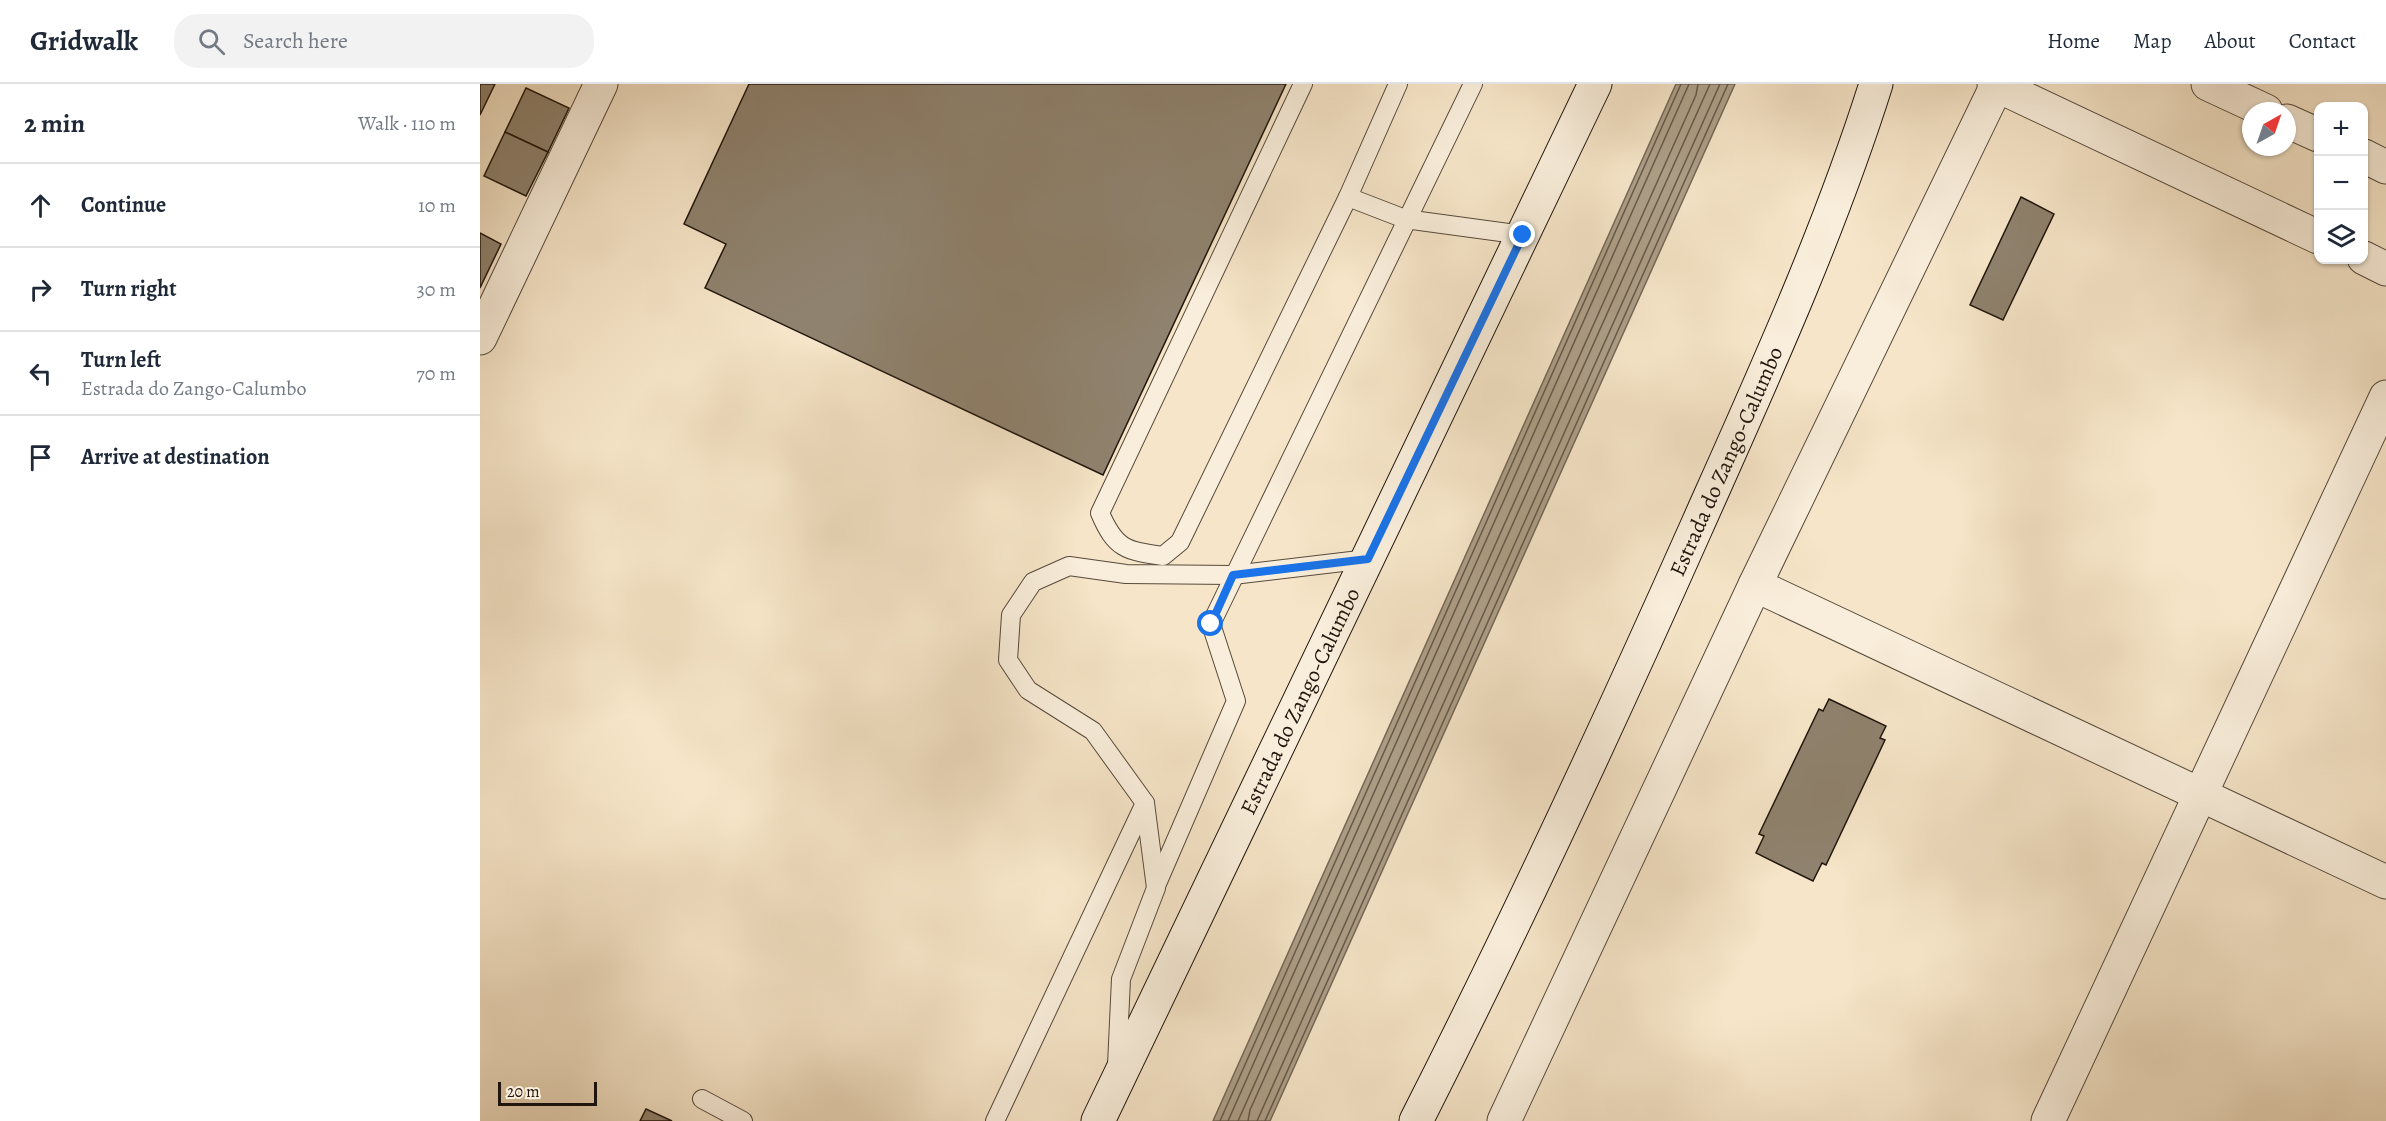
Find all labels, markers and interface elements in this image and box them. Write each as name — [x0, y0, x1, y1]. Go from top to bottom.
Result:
search box — [174, 14, 594, 68]
text: Gridwalk — [30, 22, 138, 60]
icon: search — [195, 25, 228, 58]
text: Search here — [243, 26, 348, 56]
text: Home — [2047, 27, 2100, 55]
text: Map — [2133, 27, 2171, 55]
text: About — [2204, 27, 2256, 55]
text: Contact — [2289, 27, 2356, 55]
north arrow — [2242, 102, 2296, 156]
map controls — [2314, 102, 2368, 264]
button: + — [2314, 102, 2368, 156]
text: 2 min — [24, 106, 85, 141]
text: Walk · 110 m — [358, 110, 456, 137]
button: − — [2314, 156, 2368, 210]
icon: ahead — [24, 189, 57, 222]
text: Continue — [81, 190, 166, 220]
text: 10 m — [418, 192, 456, 219]
button: layers — [2314, 210, 2368, 264]
route end — [1509, 221, 1535, 247]
icon: right — [24, 273, 57, 306]
text: Turn right — [81, 274, 177, 304]
text: 30 m — [416, 276, 456, 303]
street label: Estrada do Zango-Calumbo — [1662, 342, 1790, 581]
text: Turn left — [81, 345, 161, 375]
icon: left — [24, 357, 57, 390]
text: 70 m — [416, 360, 456, 387]
text: Estrada do Zango-Calumbo — [81, 375, 306, 402]
icon: arrive — [24, 441, 57, 474]
text: Arrive at destination — [81, 442, 270, 472]
street label: Estrada do Zango-Calumbo — [1233, 583, 1367, 820]
route start — [1197, 610, 1223, 636]
scale bar — [498, 1079, 597, 1106]
text: 20 m — [507, 1081, 540, 1103]

